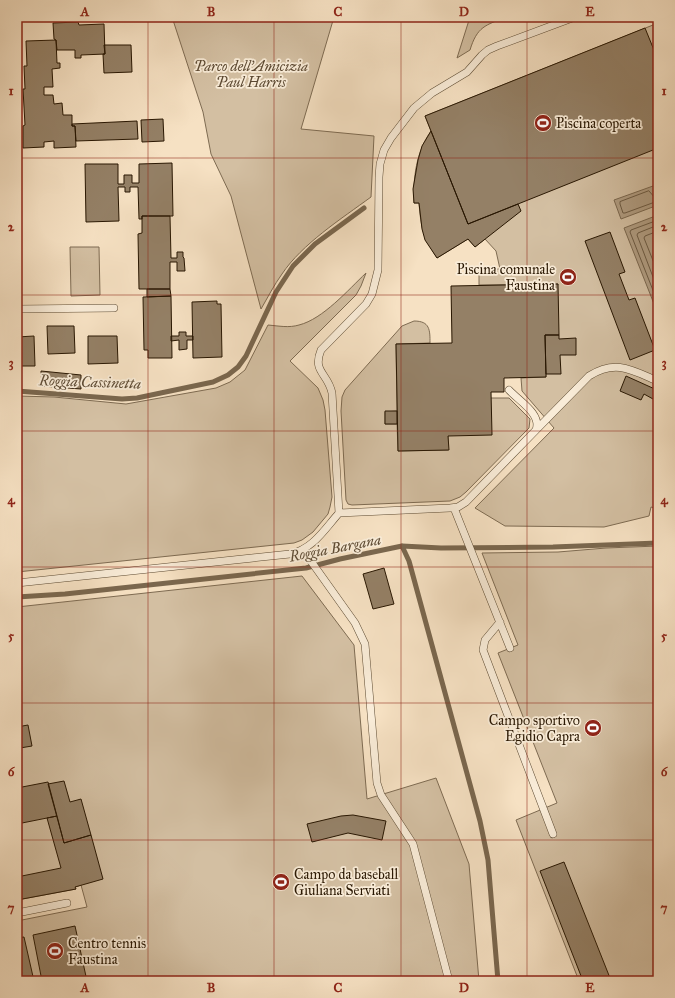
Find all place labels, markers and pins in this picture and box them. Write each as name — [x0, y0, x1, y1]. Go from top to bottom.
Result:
sports icon: Piscina coperta — [533, 113, 553, 133]
place label: Piscina coperta — [556, 115, 641, 132]
place label: Piscina comunale Faustina — [457, 261, 555, 294]
sports icon: Piscina comunale Faustina — [558, 267, 578, 287]
place label: Campo sportivo Egidio Capra — [489, 712, 580, 745]
sports icon: Campo sportivo Egidio Capra — [583, 718, 603, 738]
place label: Campo da baseball Giuliana Serviati — [294, 866, 399, 899]
sports icon: Campo da baseball Giuliana Serviati — [271, 872, 291, 892]
place label: Centro tennis Faustina — [68, 935, 146, 968]
sports icon: Centro tennis Faustina — [45, 941, 65, 961]

